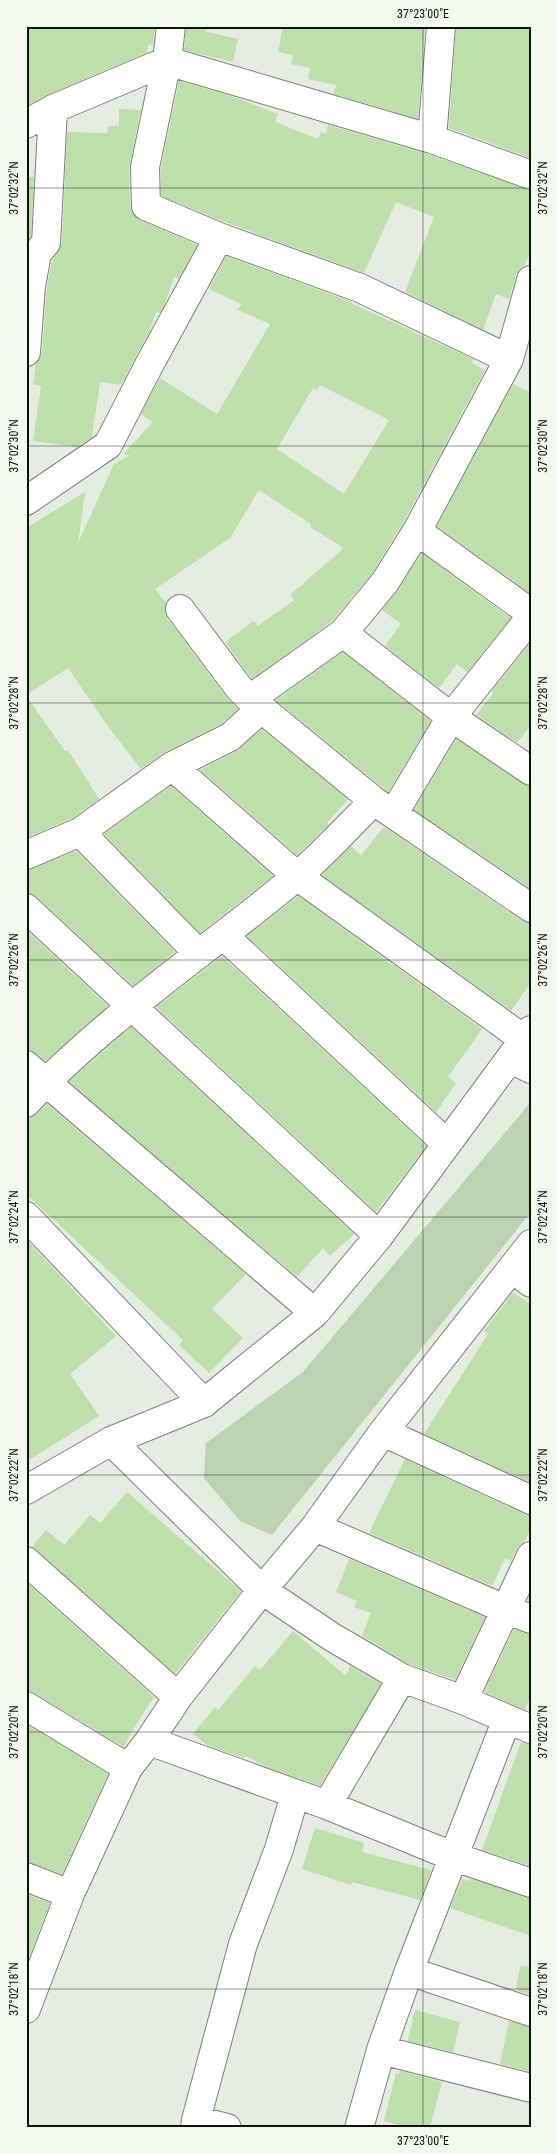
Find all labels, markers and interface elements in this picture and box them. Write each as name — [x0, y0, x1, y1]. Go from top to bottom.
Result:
text: 37°23'00"E — [397, 7, 449, 21]
text: 37°02'32"N — [7, 161, 21, 215]
text: 37°02'32"N — [536, 161, 550, 215]
text: 37°02'30"N — [7, 419, 21, 473]
text: 37°02'30"N — [536, 419, 550, 473]
text: 37°02'28"N — [7, 676, 21, 730]
text: 37°02'28"N — [536, 676, 550, 730]
text: 37°02'26"N — [7, 933, 21, 987]
text: 37°02'26"N — [536, 933, 550, 987]
text: 37°02'24"N — [7, 1190, 21, 1244]
text: 37°02'24"N — [536, 1190, 550, 1244]
text: 37°02'22"N — [7, 1448, 21, 1502]
text: 37°02'22"N — [536, 1448, 550, 1502]
text: 37°02'20"N — [7, 1705, 21, 1759]
text: 37°02'20"N — [536, 1705, 550, 1759]
text: 37°02'18"N — [7, 1962, 21, 2016]
text: 37°02'18"N — [536, 1962, 550, 2016]
text: 37°23'00"E — [397, 2134, 449, 2148]

